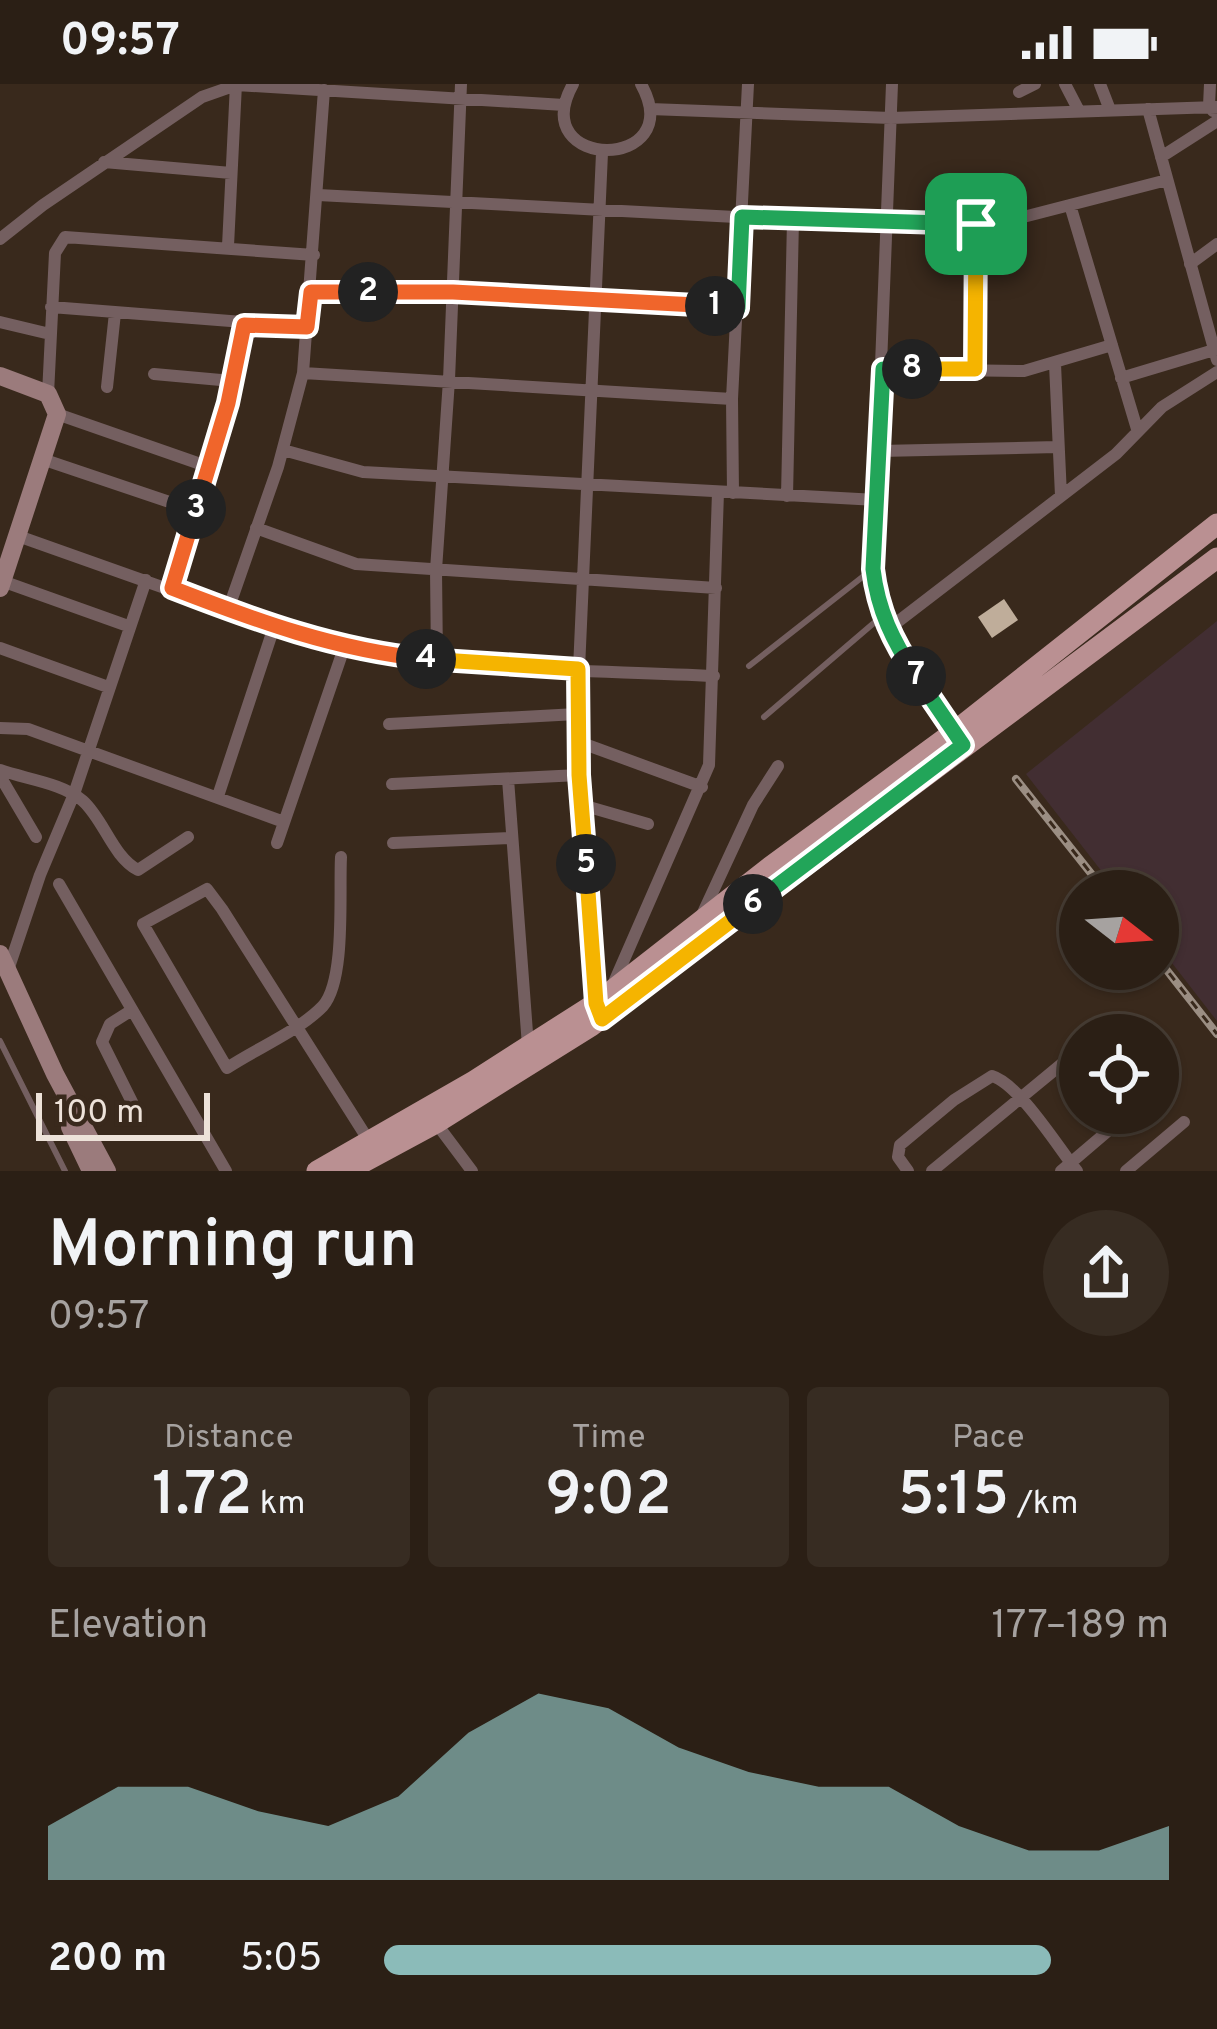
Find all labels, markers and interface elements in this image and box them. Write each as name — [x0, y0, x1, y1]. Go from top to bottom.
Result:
text: 09:57 — [60, 14, 180, 71]
pin — [925, 173, 1027, 275]
icon: arrive — [943, 191, 1009, 257]
pin: 2 — [338, 262, 398, 322]
text: 2 — [358, 271, 378, 313]
pin: 1 — [685, 276, 745, 336]
text: 1 — [708, 285, 722, 327]
pin: 8 — [882, 339, 942, 399]
text: 8 — [902, 348, 922, 390]
pin: 3 — [166, 479, 226, 539]
text: 3 — [186, 488, 206, 530]
pin: 4 — [396, 629, 456, 689]
text: 4 — [415, 638, 437, 680]
pin: 7 — [886, 646, 946, 706]
text: 7 — [907, 655, 925, 697]
pin: 5 — [556, 834, 616, 894]
text: 5 — [576, 843, 596, 885]
north arrow — [1059, 870, 1179, 990]
map controls — [1059, 870, 1179, 1134]
pin: 6 — [723, 874, 783, 934]
text: 6 — [743, 883, 763, 925]
button: locate — [1059, 1014, 1179, 1134]
scale bar — [36, 1087, 210, 1140]
text: 100 m — [54, 1093, 144, 1135]
text: Morning run — [48, 1207, 417, 1290]
button: share — [1043, 1210, 1169, 1336]
text: 09:57 — [48, 1294, 149, 1343]
text: Distance — [164, 1418, 294, 1460]
text: Time — [572, 1418, 645, 1460]
text: Pace — [952, 1418, 1024, 1460]
text: 1.72 — [152, 1460, 252, 1536]
text: 9:02 — [545, 1460, 672, 1536]
text: 5:15 — [898, 1460, 1009, 1536]
text: km — [252, 1484, 306, 1526]
text: /km — [1009, 1484, 1079, 1526]
text: Elevation — [48, 1603, 208, 1652]
text: 177–189 m — [992, 1603, 1169, 1652]
text: 200 m — [48, 1936, 167, 1985]
text: 5:05 — [240, 1936, 322, 1985]

